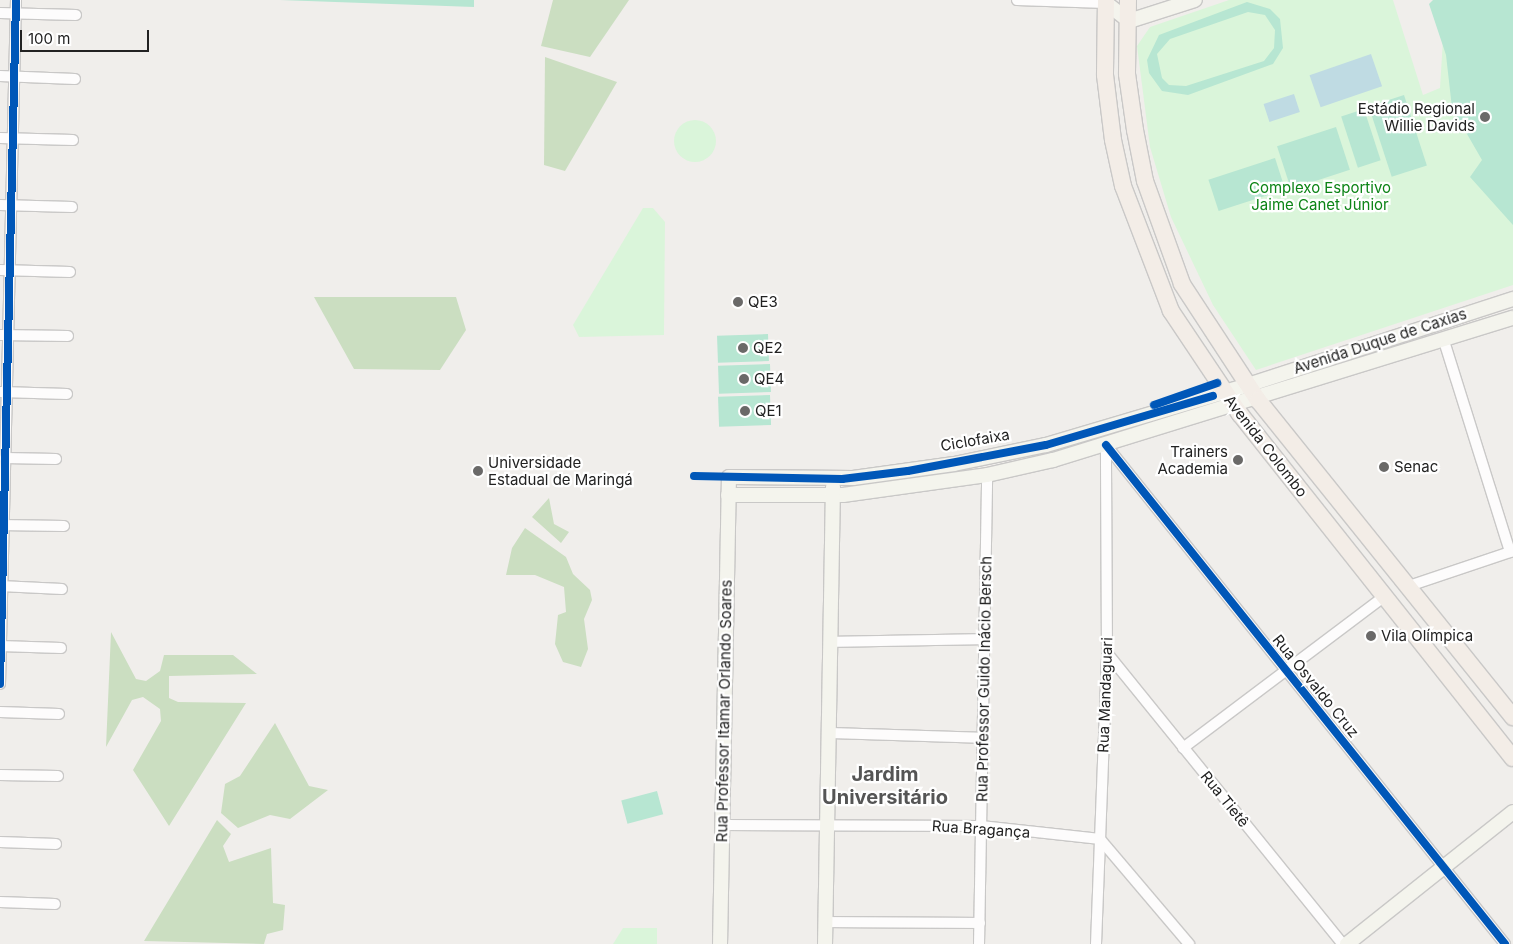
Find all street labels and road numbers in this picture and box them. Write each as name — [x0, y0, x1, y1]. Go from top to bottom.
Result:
street label: Avenida Duque de Caxias — [1291, 304, 1469, 378]
street label: Avenida Colombo — [1221, 391, 1311, 501]
street label: Ciclofaixa — [939, 425, 1011, 455]
street label: Rua Professor Guido Inácio Bersch — [973, 556, 995, 802]
street label: Rua Professor Itamar Orlando Soares — [713, 580, 735, 842]
street label: Rua Osvaldo Cruz — [1269, 631, 1363, 741]
street label: Rua Mandaguari — [1094, 637, 1116, 753]
street label: Rua Tietê — [1197, 767, 1253, 831]
street label: Rua Bragança — [931, 817, 1031, 841]

